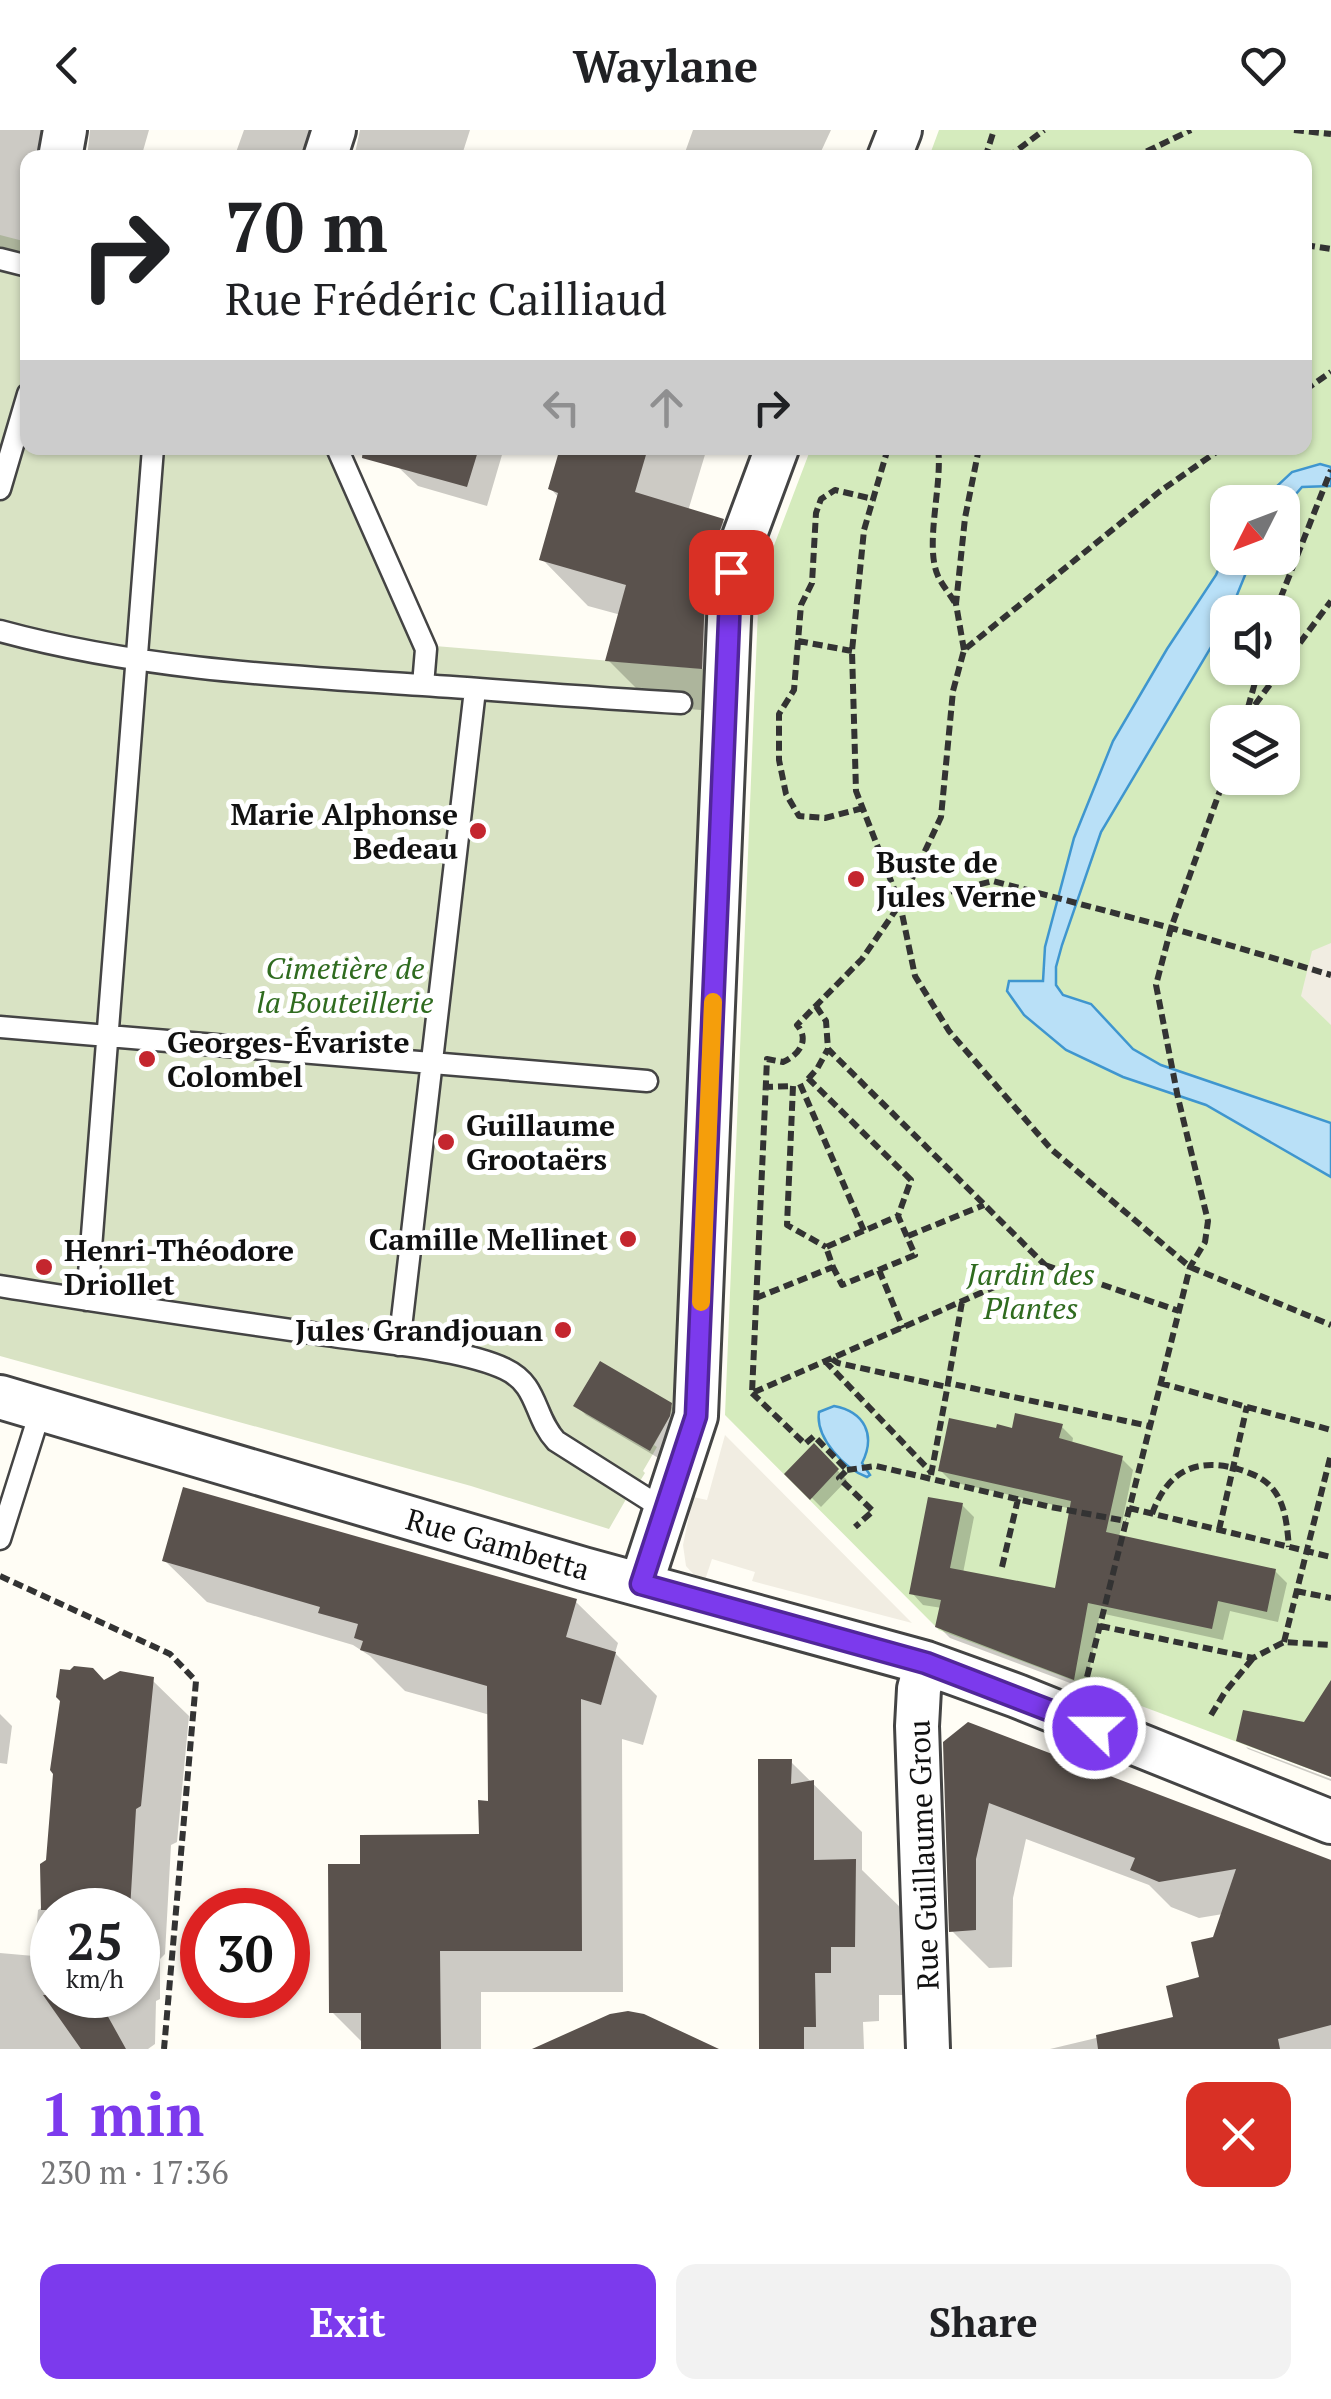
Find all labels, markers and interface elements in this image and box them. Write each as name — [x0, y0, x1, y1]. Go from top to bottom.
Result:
text: Waylane — [573, 35, 758, 95]
icon: back — [40, 38, 95, 93]
icon: heart — [1236, 38, 1291, 93]
text: 70 m — [225, 179, 388, 272]
icon: right — [60, 190, 190, 320]
text: Rue Frédéric Cailliaud — [225, 268, 667, 328]
icon: left — [534, 380, 589, 435]
icon: ahead — [639, 380, 694, 435]
icon: right — [744, 380, 799, 435]
north arrow — [1210, 485, 1300, 575]
map controls — [1210, 485, 1300, 795]
pin — [689, 530, 774, 615]
icon: arrive — [704, 545, 759, 600]
button: sound — [1210, 595, 1300, 685]
button: layers — [1210, 705, 1300, 795]
place label: Marie Alphonse Bedeau — [230, 794, 458, 868]
marker: Marie Alphonse Bedeau — [467, 820, 489, 842]
place label: Buste de Jules Verne — [876, 842, 1036, 916]
marker: Buste de Jules Verne — [845, 868, 867, 890]
park label: Cimetière de la Bouteillerie — [256, 948, 434, 1022]
place label: Georges-Évariste Colombel — [167, 1022, 410, 1096]
marker: Georges-Évariste Colombel — [136, 1048, 158, 1070]
place label: Guillaume Grootaërs — [466, 1105, 615, 1179]
marker: Guillaume Grootaërs — [435, 1131, 457, 1153]
place label: Camille Mellinet — [369, 1219, 608, 1259]
marker: Camille Mellinet — [617, 1228, 639, 1250]
place label: Henri-Théodore Driollet — [64, 1230, 294, 1304]
park label: Jardin des Plantes — [966, 1254, 1095, 1328]
marker: Henri-Théodore Driollet — [33, 1256, 55, 1278]
place label: Jules Grandjouan — [295, 1310, 543, 1350]
marker: Jules Grandjouan — [552, 1319, 574, 1341]
street label: Rue Gambetta — [402, 1499, 594, 1589]
position arrow — [1043, 1676, 1147, 1780]
street label: Rue Guillaume Grou — [898, 1719, 948, 1991]
speed limit sign: 30 — [180, 1888, 310, 2018]
text: 25 — [67, 1908, 123, 1974]
text: km/h — [66, 1962, 124, 1995]
text: 1 min — [40, 2074, 204, 2153]
button: close — [1186, 2082, 1291, 2187]
text: 230 m · 17:36 — [40, 2151, 228, 2193]
button: Exit — [40, 2264, 656, 2379]
button: Share — [676, 2264, 1291, 2379]

